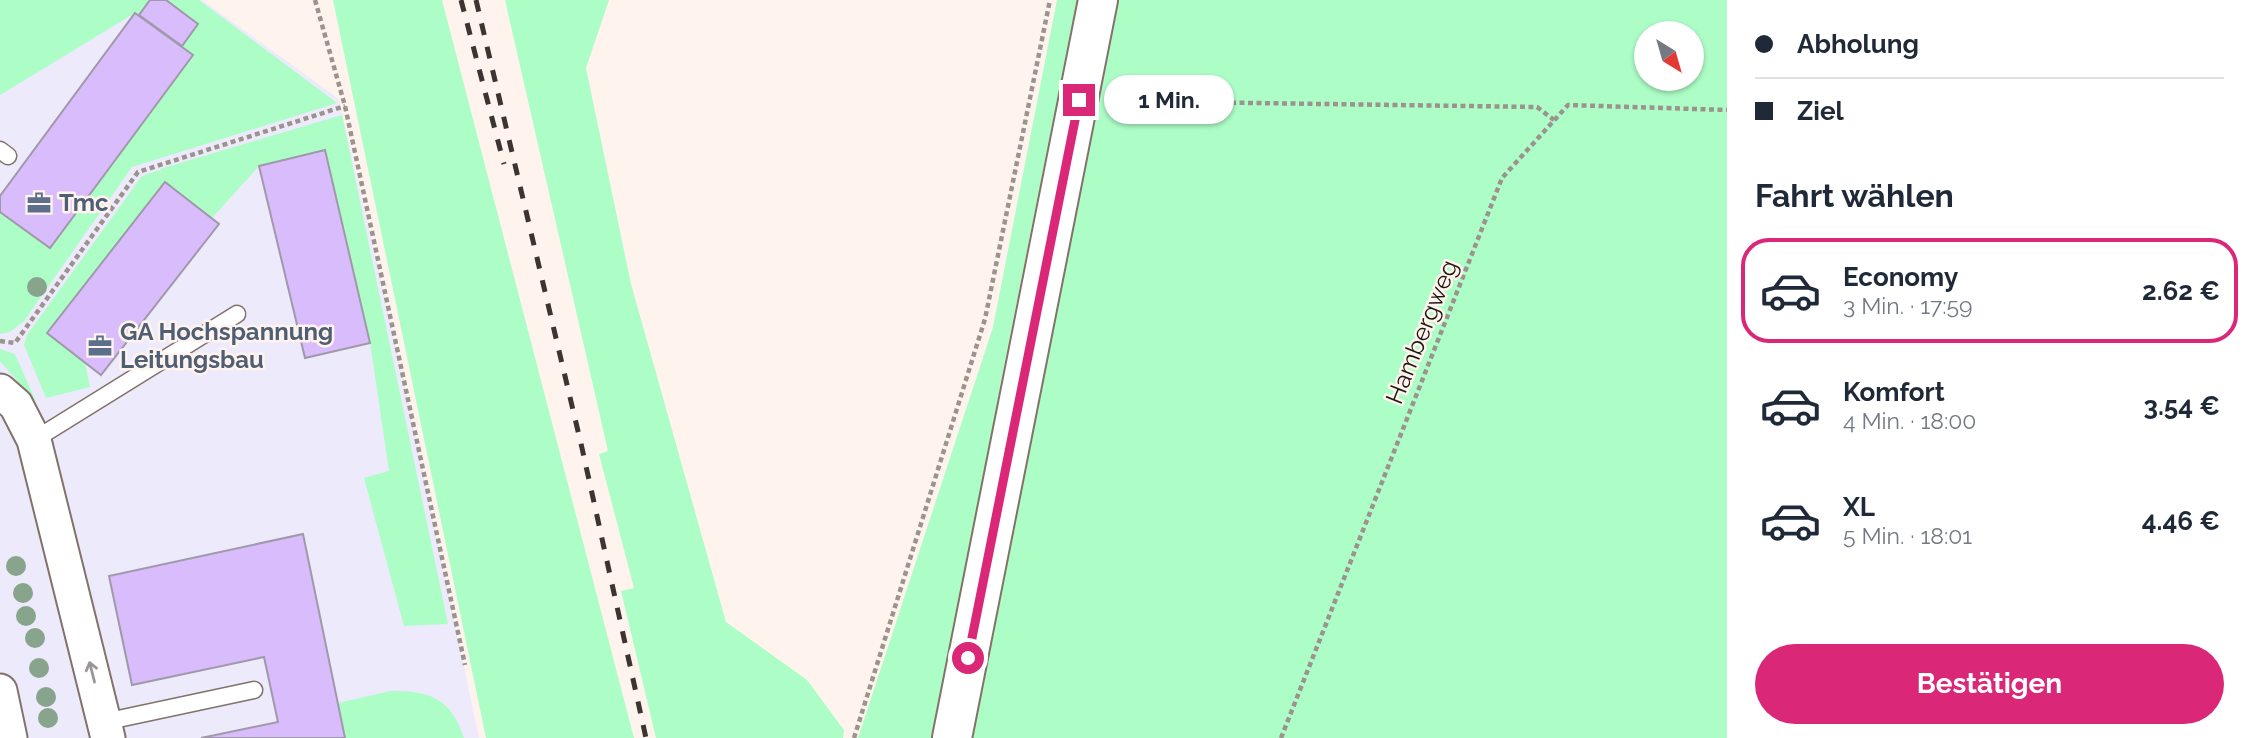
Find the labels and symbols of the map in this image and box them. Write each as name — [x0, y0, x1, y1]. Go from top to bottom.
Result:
north arrow — [1634, 21, 1704, 91]
callout: 1 Min. — [1104, 76, 1233, 124]
route end — [1063, 84, 1095, 116]
place label: Tmc — [59, 188, 109, 217]
office icon: Tmc — [25, 189, 53, 217]
street label: Hambergweg — [1380, 256, 1464, 408]
place label: GA Hochspannung Leitungsbau — [120, 317, 333, 374]
office icon: GA Hochspannung Leitungsbau — [86, 332, 114, 360]
route start — [952, 642, 984, 674]
one-way arrow — [85, 661, 98, 684]

